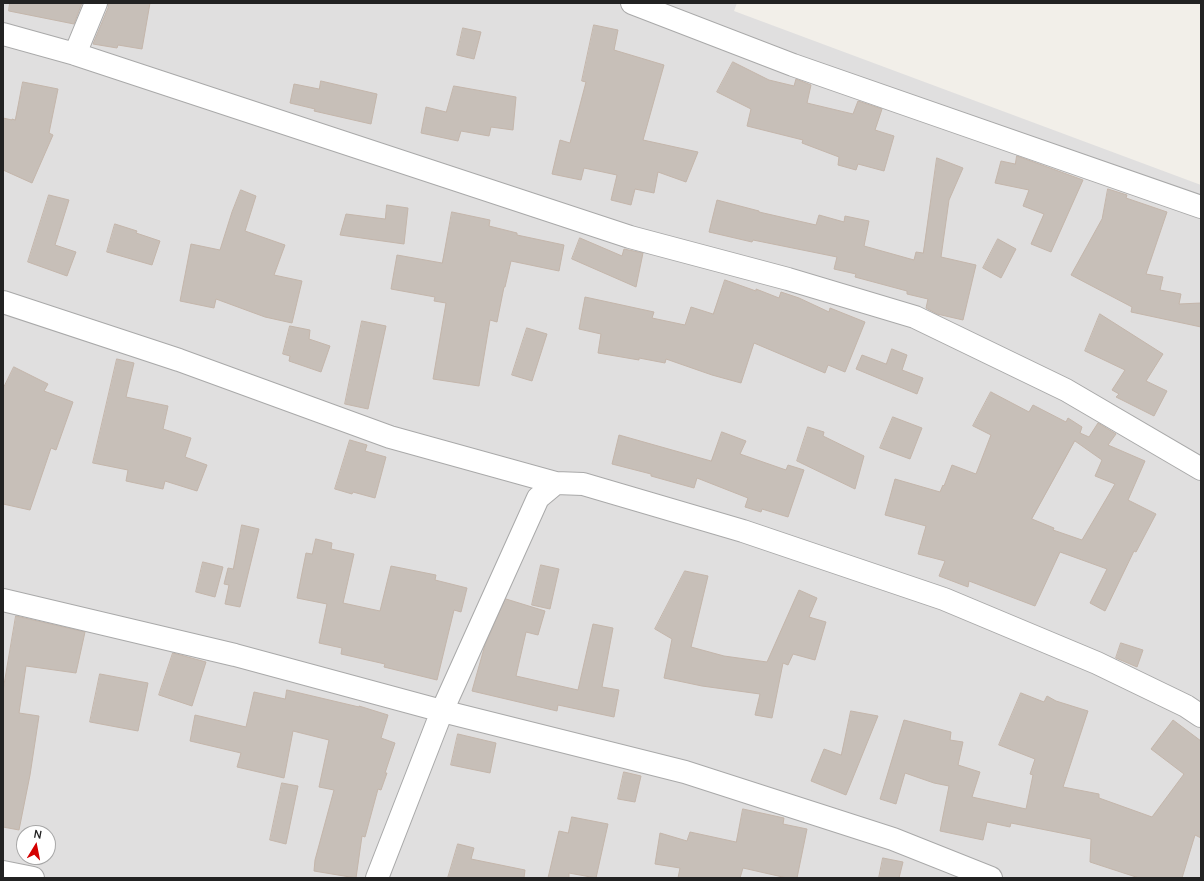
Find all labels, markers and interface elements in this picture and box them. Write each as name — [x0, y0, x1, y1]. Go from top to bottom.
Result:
north arrow — [16, 825, 56, 865]
text: N — [33, 826, 43, 842]

